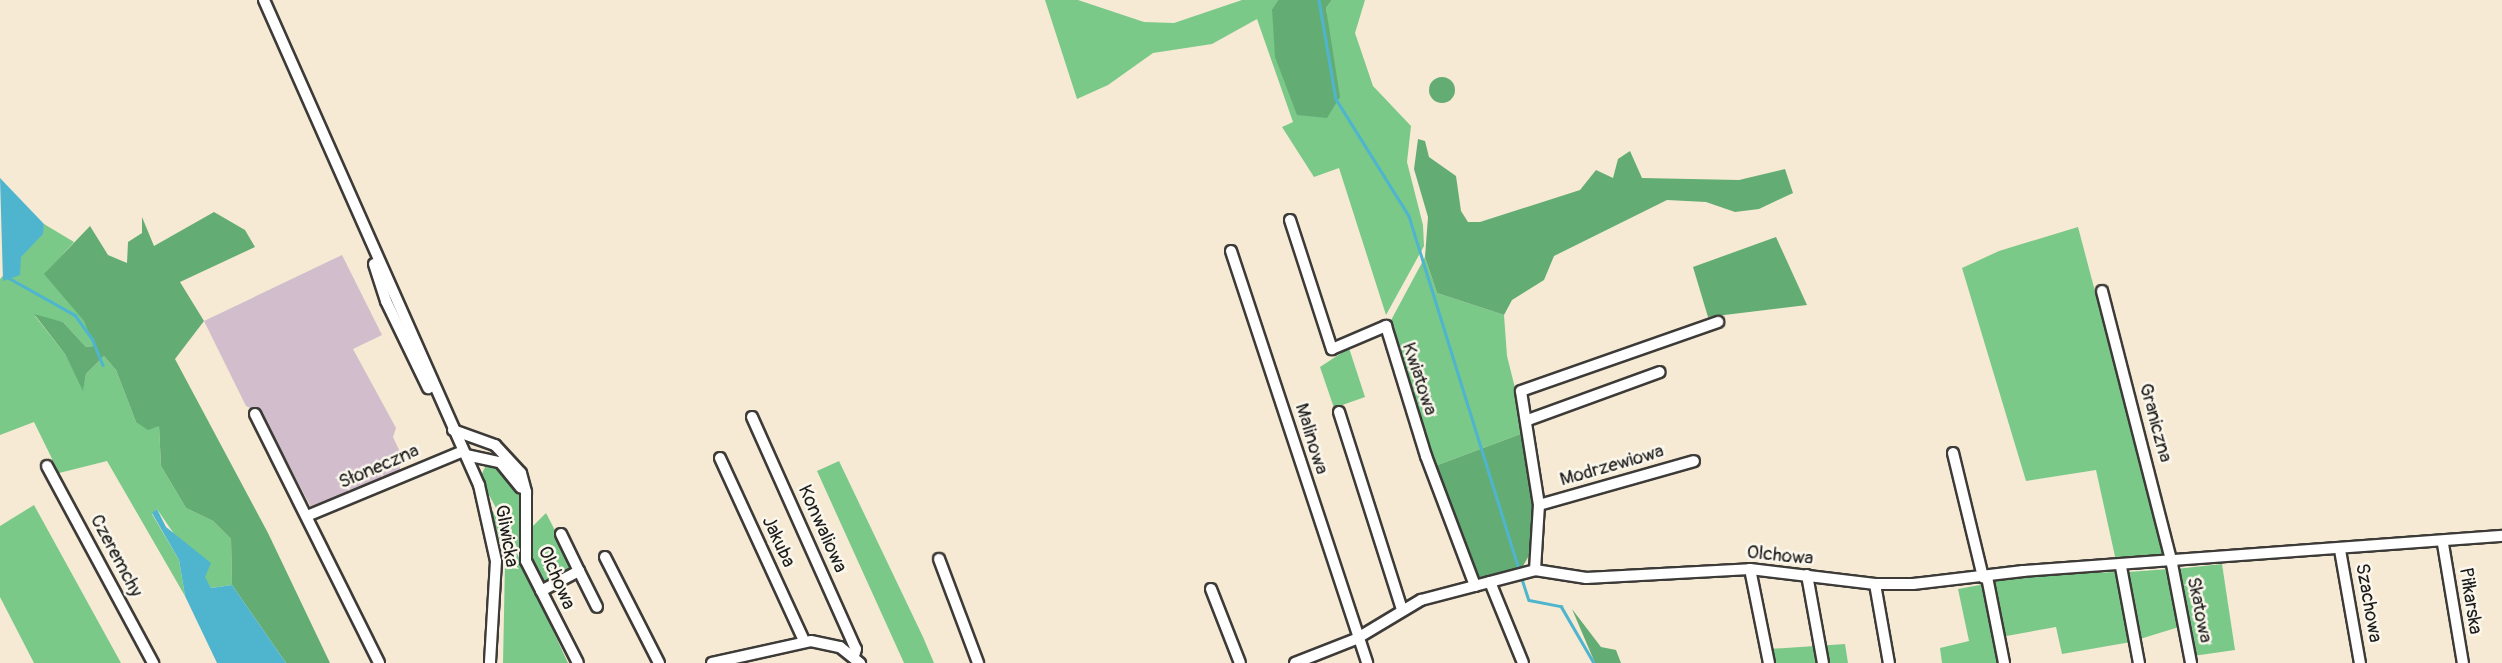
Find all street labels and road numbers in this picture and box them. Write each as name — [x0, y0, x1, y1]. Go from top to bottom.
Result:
street label: Kwiatowa — [1397, 340, 1441, 418]
street label: Graniczna — [2134, 381, 2176, 465]
street label: Malinowa — [1289, 401, 1333, 477]
street label: Słoneczna — [335, 440, 423, 494]
street label: Modrzewiowa — [1557, 440, 1667, 492]
street label: Konwaliowa — [793, 482, 851, 576]
street label: Gliwicka — [489, 503, 523, 569]
street label: Czeremchy — [85, 511, 147, 601]
street label: Jakuba — [756, 513, 800, 571]
street label: Olchowa — [1746, 541, 1814, 571]
street label: Olchowa — [532, 543, 580, 613]
street label: Szachowa — [2350, 562, 2386, 644]
street label: Piłkarska — [2453, 566, 2487, 636]
street label: Skatowa — [2181, 575, 2217, 645]

